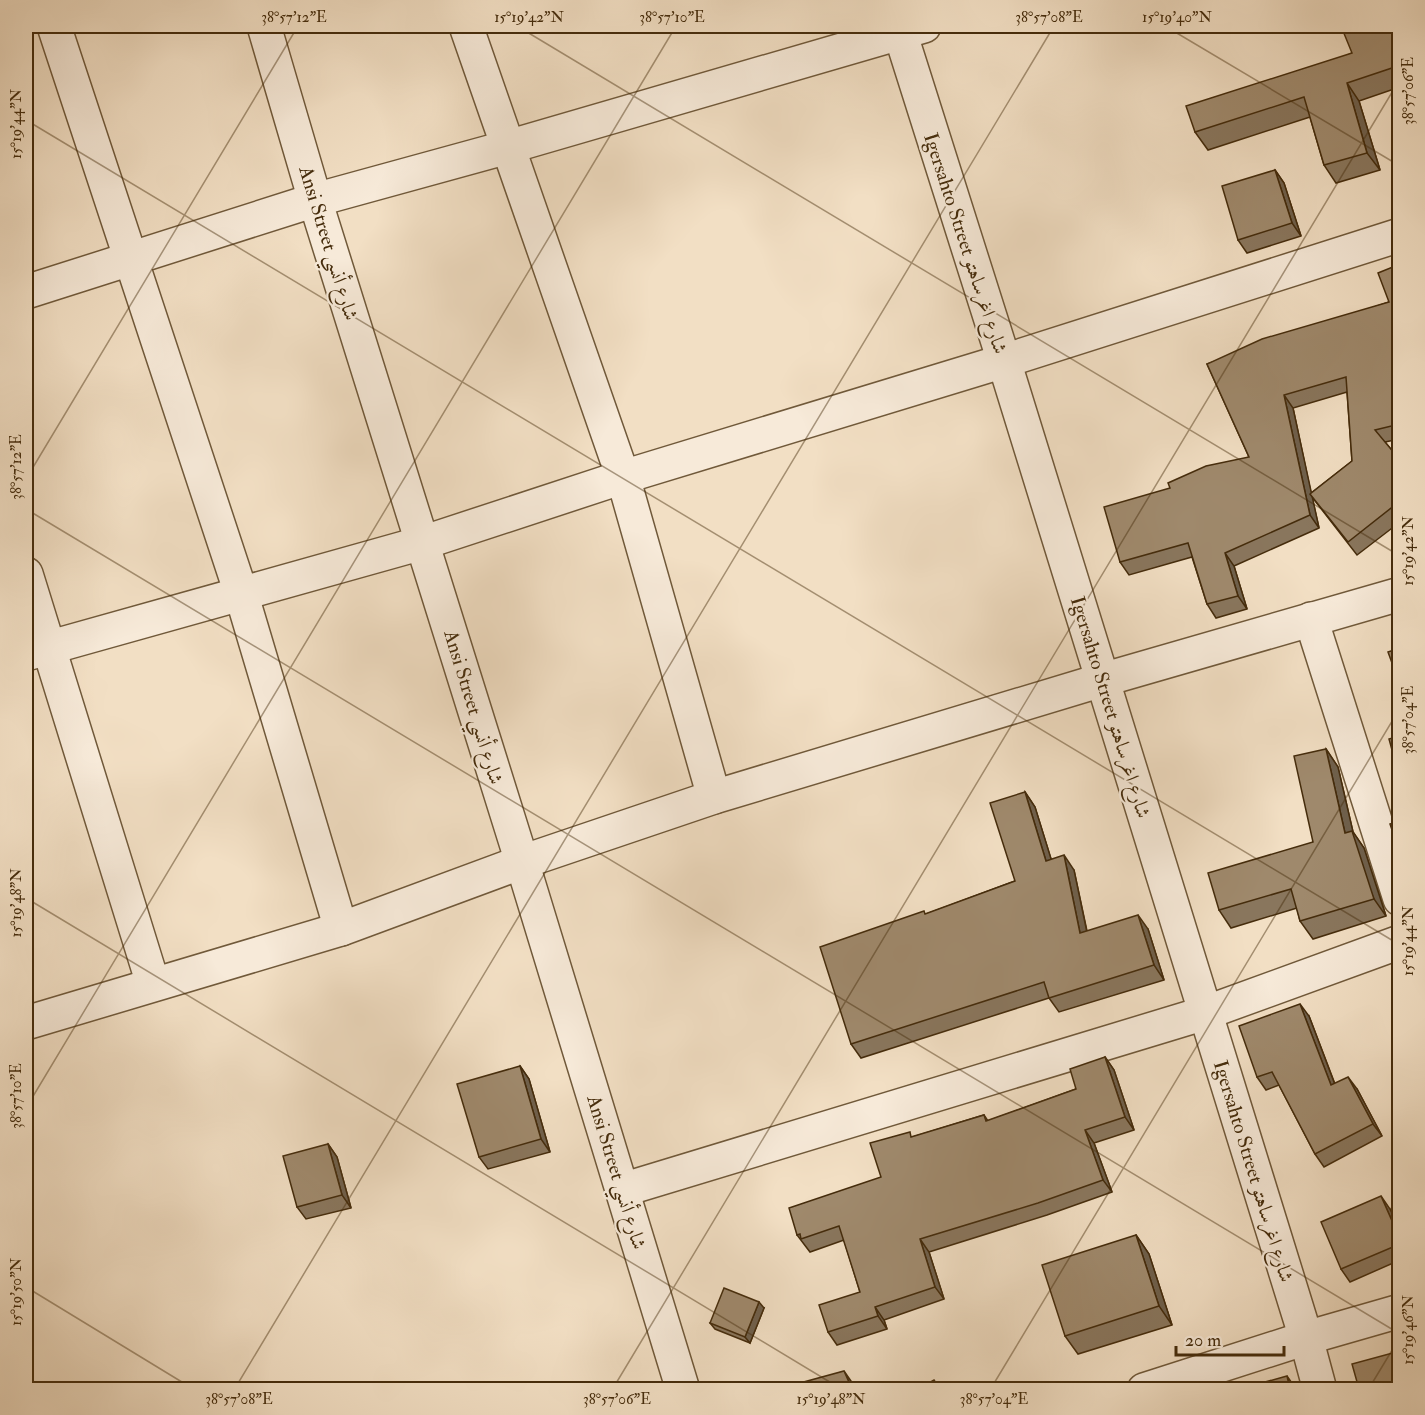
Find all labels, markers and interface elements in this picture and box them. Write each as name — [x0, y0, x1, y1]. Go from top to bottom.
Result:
text: 38°57'12"E — [261, 8, 327, 27]
text: 15°19'42"N — [494, 8, 564, 27]
text: 38°57'10"E — [639, 8, 705, 27]
text: 38°57'08"E — [1015, 8, 1083, 27]
text: 15°19'40"N — [1142, 8, 1212, 27]
text: 38°57'06"E — [1399, 57, 1418, 125]
text: 15°19'44"N — [7, 88, 26, 159]
street label: Igersahto Street شارع اغرساهتو — [913, 129, 1013, 358]
street label: Ansi Street شارع أنسي — [287, 161, 366, 325]
text: 38°57'12"E — [7, 434, 26, 500]
text: 15°19'42"N — [1399, 516, 1418, 586]
street label: Igersahto Street شارع اغرساهتو — [1060, 593, 1156, 823]
street label: Ansi Street شارع أنسي — [432, 625, 511, 789]
text: 38°57'04"E — [1399, 686, 1418, 754]
text: 15°19'48"N — [7, 868, 26, 938]
text: 15°19'44"N — [1399, 905, 1418, 976]
street label: Igersahto Street شارع اغرساهتو — [1203, 1057, 1299, 1287]
text: 38°57'10"E — [7, 1063, 26, 1129]
street label: Ansi Street شارع أنسي — [575, 1090, 654, 1254]
text: 15°19'50"N — [7, 1257, 26, 1326]
text: 15°19'46"N — [1399, 1295, 1418, 1365]
scale bar — [1176, 1319, 1284, 1357]
text: 20 m — [1185, 1329, 1221, 1352]
text: 38°57'08"E — [205, 1390, 273, 1409]
text: 38°57'06"E — [583, 1390, 651, 1409]
text: 15°19'48"N — [796, 1390, 866, 1409]
text: 38°57'04"E — [960, 1390, 1028, 1409]

